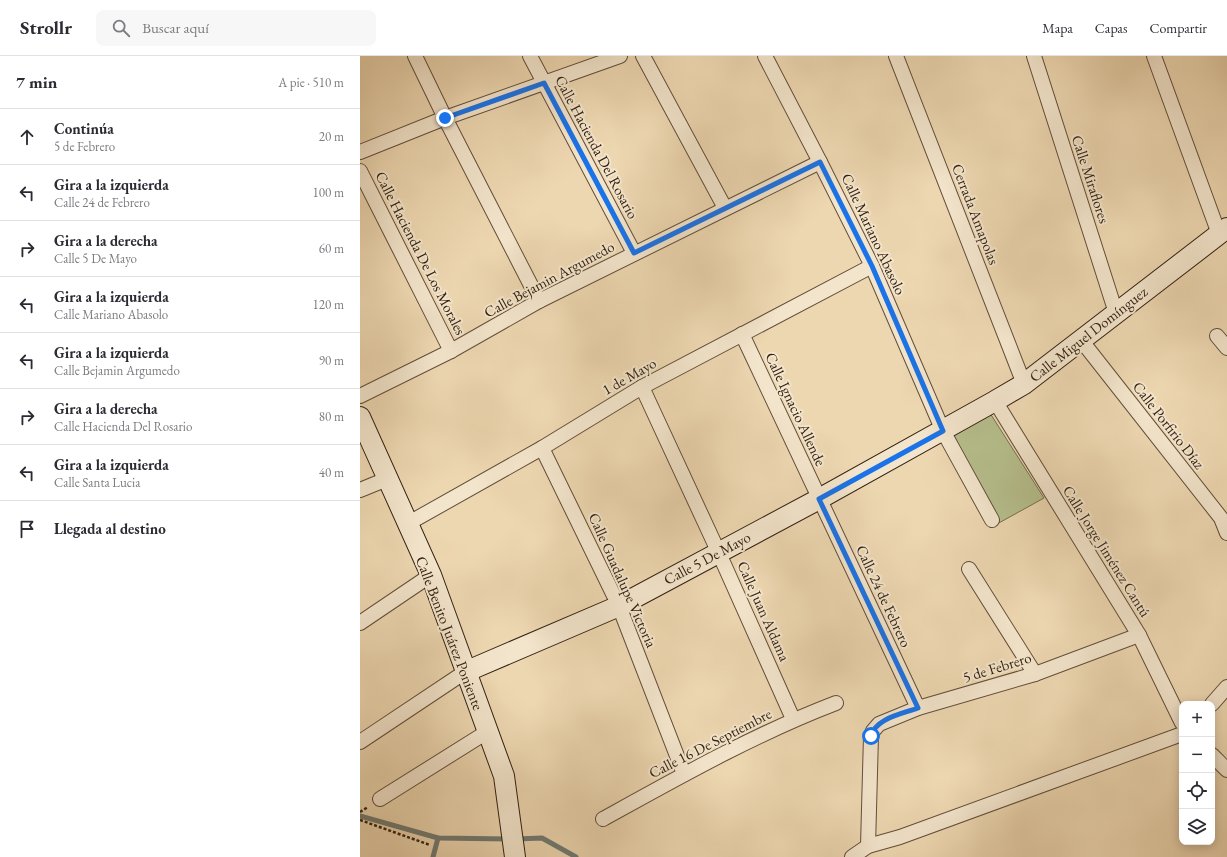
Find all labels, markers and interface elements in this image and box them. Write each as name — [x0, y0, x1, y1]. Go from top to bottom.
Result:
search box — [96, 10, 376, 46]
text: Strollr — [20, 15, 72, 40]
icon: search — [110, 17, 132, 39]
text: Buscar aquí — [142, 18, 209, 37]
text: Mapa — [1042, 19, 1073, 37]
text: Capas — [1095, 19, 1127, 37]
text: Compartir — [1149, 19, 1207, 37]
text: 7 min — [16, 71, 57, 93]
street label: Calle Hacienda Del Rosario — [551, 72, 643, 222]
text: A pie · 510 m — [278, 74, 344, 91]
route end — [436, 109, 454, 127]
text: Continúa — [54, 119, 114, 138]
icon: ahead — [16, 126, 38, 148]
text: 20 m — [319, 128, 344, 145]
street label: Calle Miraflores — [1068, 133, 1114, 226]
text: 5 de Febrero — [54, 138, 115, 155]
street label: Cerrada Amapolas — [948, 161, 1004, 267]
street label: Calle Hacienda De Los Morales — [371, 168, 471, 338]
street label: Calle Mariano Abasolo — [838, 170, 910, 298]
text: Gira a la izquierda — [54, 175, 169, 194]
icon: left — [16, 182, 38, 204]
text: 100 m — [313, 184, 344, 201]
text: Calle 24 de Febrero — [54, 194, 150, 211]
text: Gira a la derecha — [54, 231, 158, 250]
street label: Calle Bejamin Argumedo — [480, 237, 618, 321]
icon: right — [16, 238, 38, 260]
text: 60 m — [319, 240, 344, 257]
text: Calle 5 De Mayo — [54, 250, 137, 267]
street label: Calle Miguel Domínguez — [1025, 282, 1151, 386]
text: Gira a la izquierda — [54, 287, 169, 306]
icon: left — [16, 294, 38, 316]
text: 120 m — [313, 296, 344, 313]
text: Calle Mariano Abasolo — [54, 306, 168, 323]
text: Gira a la izquierda — [54, 343, 169, 362]
street label: Calle Ignacio Allende — [761, 349, 831, 469]
icon: left — [16, 350, 38, 372]
text: 90 m — [319, 352, 344, 369]
street label: 1 de Mayo — [599, 353, 659, 399]
text: Calle Bejamin Argumedo — [54, 362, 180, 379]
street label: Calle Porfirio Díaz — [1129, 377, 1209, 473]
text: Gira a la derecha — [54, 399, 158, 418]
icon: right — [16, 406, 38, 428]
text: 80 m — [319, 408, 344, 425]
text: Calle Hacienda Del Rosario — [54, 418, 192, 435]
text: Gira a la izquierda — [54, 455, 169, 474]
icon: left — [16, 462, 38, 484]
text: 40 m — [319, 464, 344, 481]
text: Calle Santa Lucia — [54, 474, 140, 491]
street label: Calle Jorge Jiménez Cantú — [1059, 482, 1155, 620]
street label: Calle Guadalupe Victoria — [585, 510, 661, 650]
icon: arrive — [16, 518, 38, 540]
text: Llegada al destino — [54, 519, 166, 538]
street label: Calle 5 De Mayo — [660, 527, 754, 589]
street label: Calle 24 de Febrero — [852, 542, 916, 650]
street label: Calle Benito Juárez Poniente — [412, 553, 488, 713]
street label: Calle Juan Aldama — [733, 558, 795, 664]
street label: 5 de Febrero — [960, 648, 1034, 686]
map controls — [1179, 701, 1215, 845]
button: + — [1179, 701, 1215, 737]
street label: Calle 16 De Septiembre — [645, 704, 775, 782]
route start — [862, 727, 880, 745]
button: − — [1179, 737, 1215, 773]
button: locate — [1179, 773, 1215, 809]
button: layers — [1179, 809, 1215, 845]

